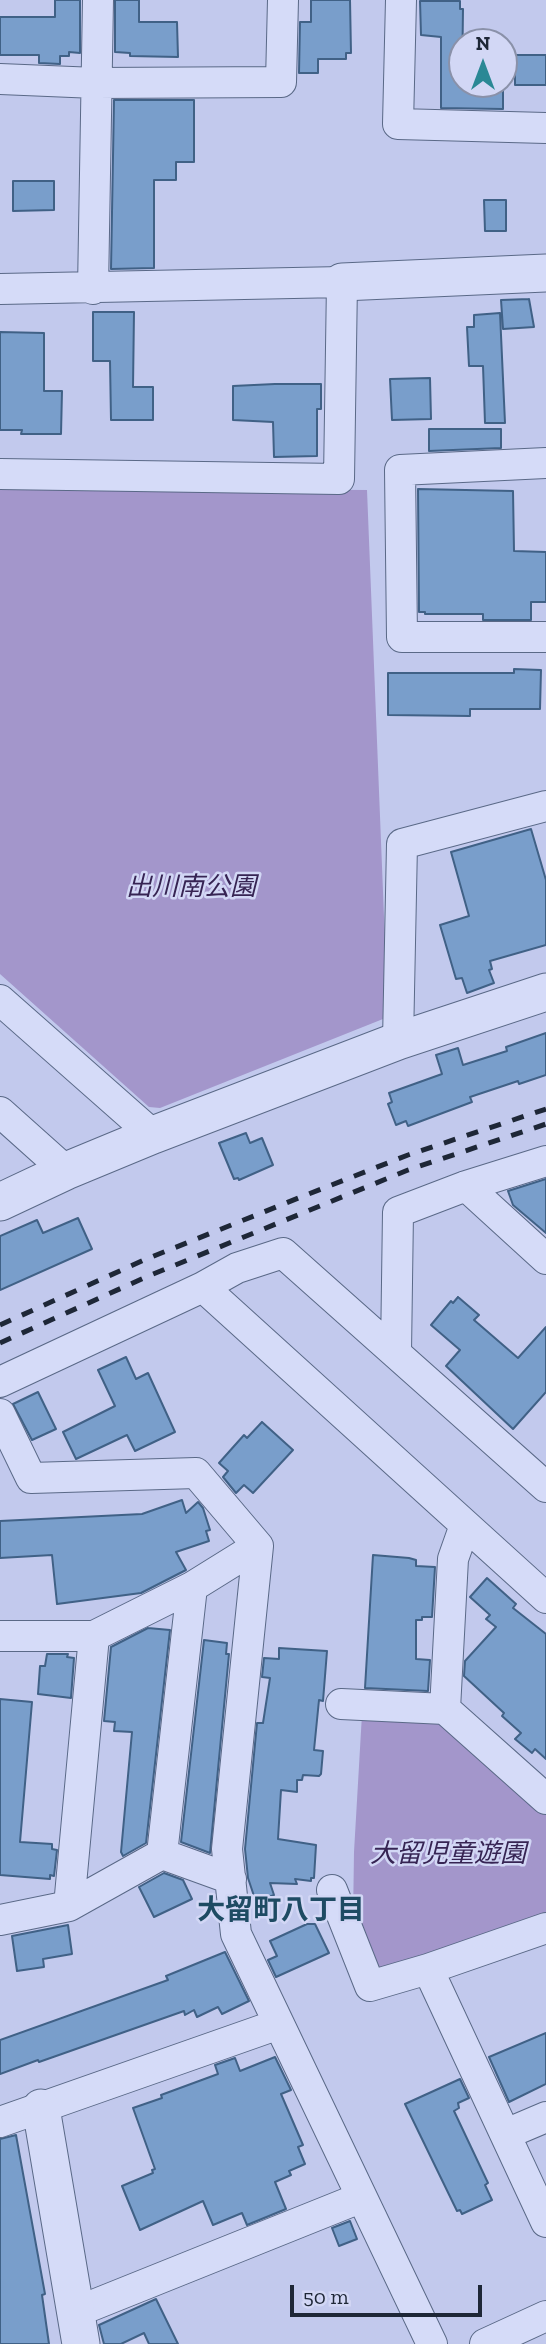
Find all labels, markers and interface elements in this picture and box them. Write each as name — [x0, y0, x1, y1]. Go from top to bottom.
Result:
north arrow — [448, 28, 518, 98]
text: N — [476, 32, 490, 55]
park label: 出川南公園 — [126, 872, 256, 904]
park label: 大留児童遊園 — [370, 1839, 526, 1871]
district label: 大留町八丁目 — [197, 1894, 365, 1928]
scale bar — [294, 2270, 486, 2314]
text: 50 m — [303, 2284, 349, 2309]

